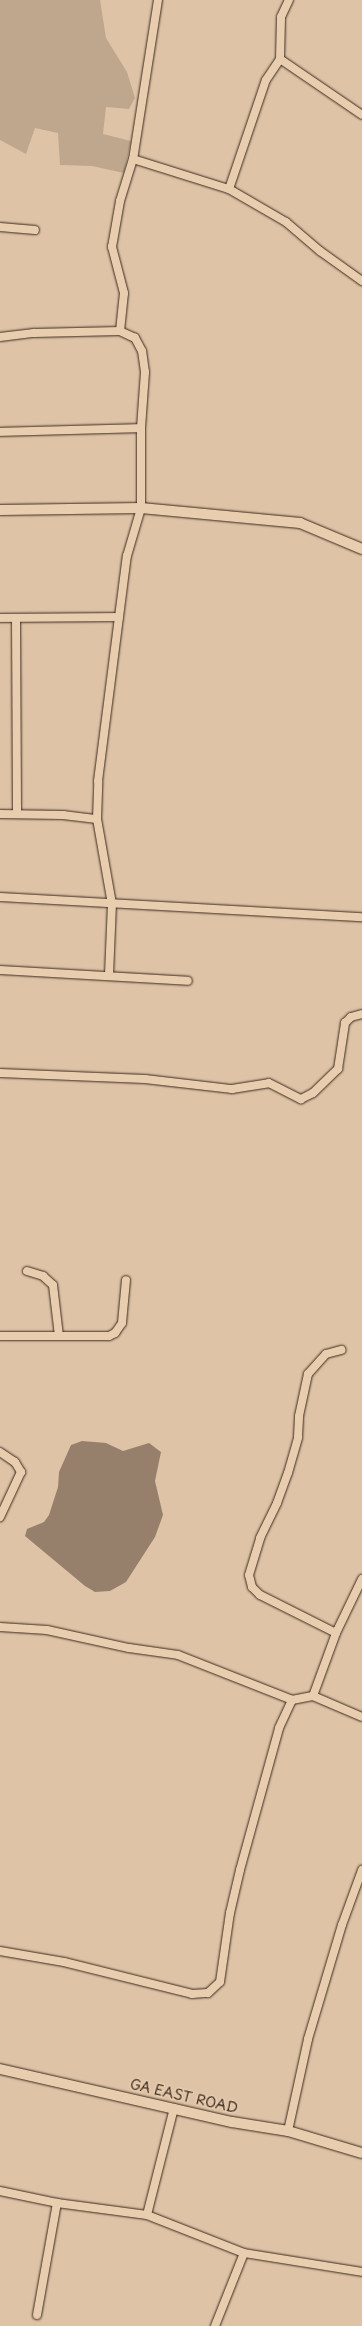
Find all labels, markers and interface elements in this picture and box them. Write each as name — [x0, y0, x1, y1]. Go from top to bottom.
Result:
street label: GA EAST ROAD — [128, 2075, 240, 2117]

